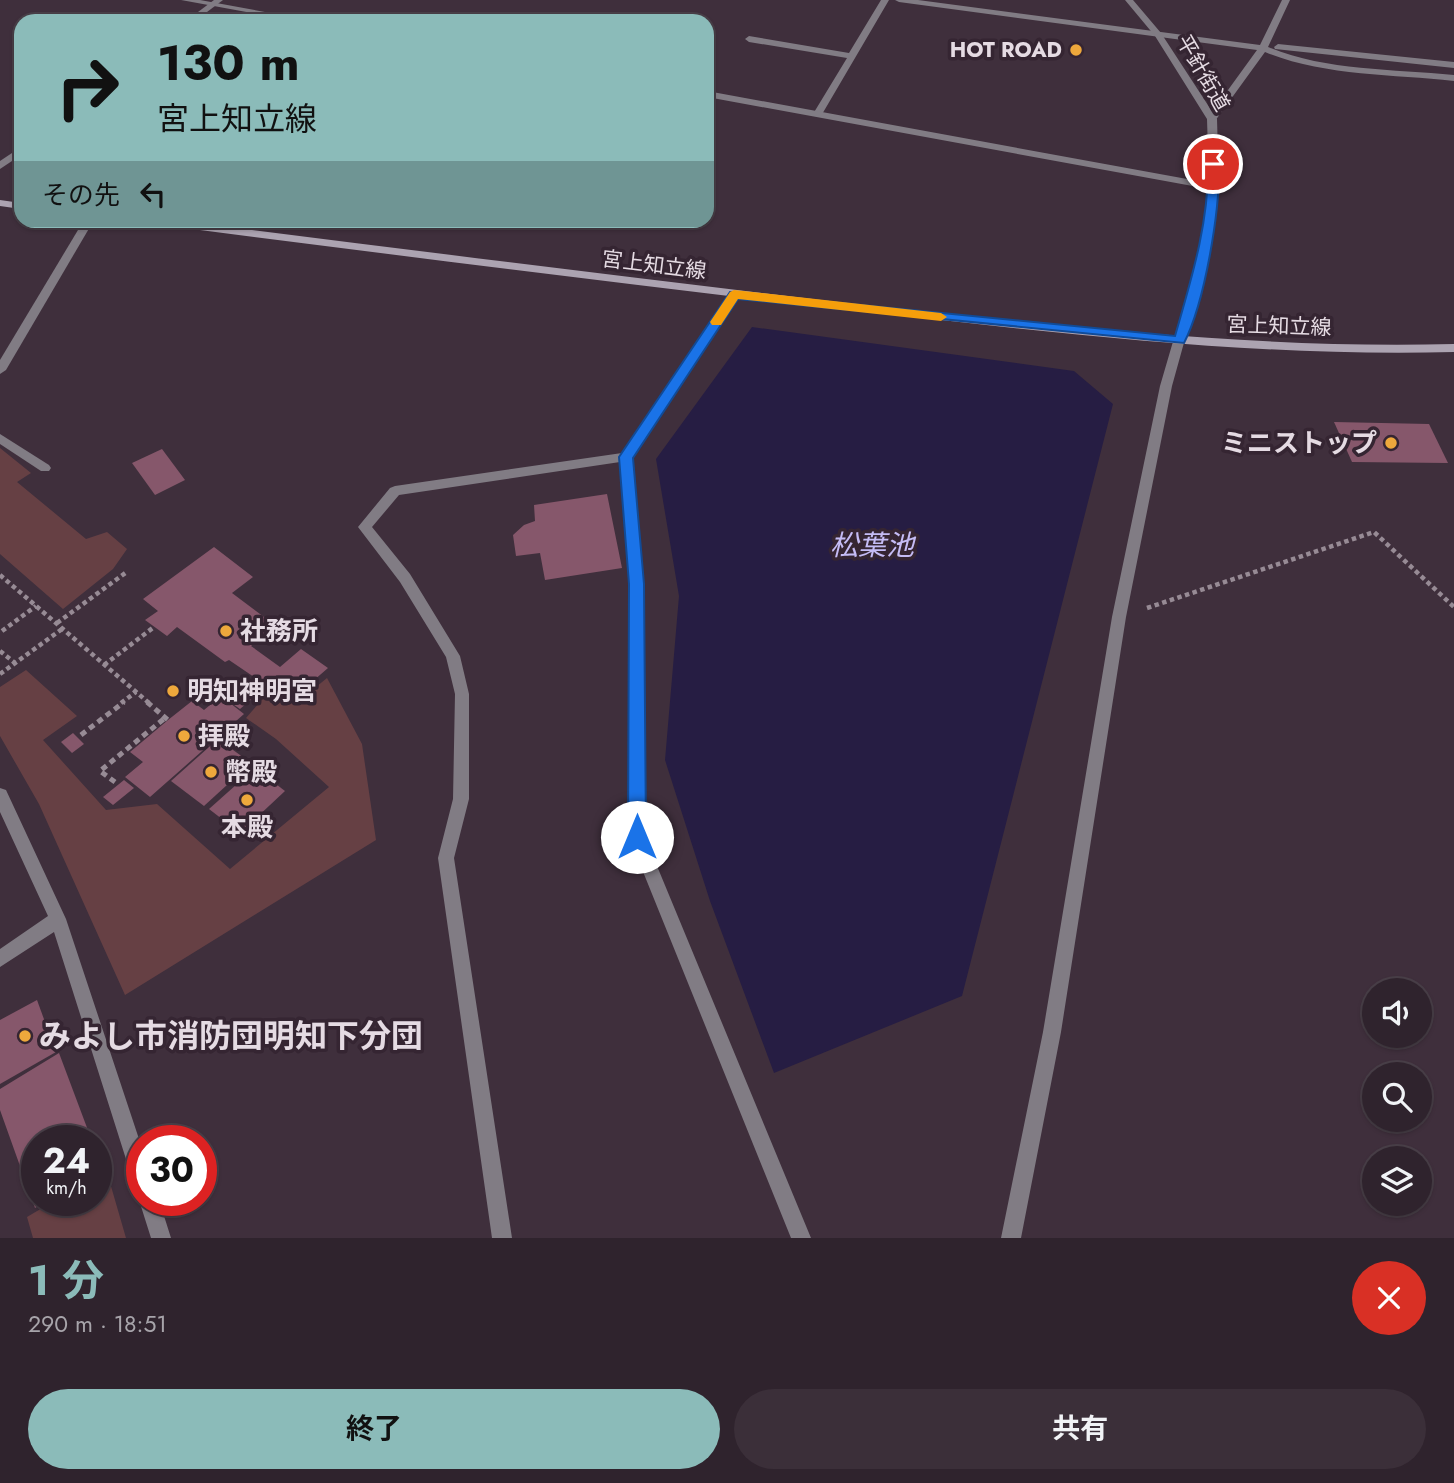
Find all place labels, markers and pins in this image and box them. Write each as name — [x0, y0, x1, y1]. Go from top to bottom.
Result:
place label: HOT ROAD — [950, 35, 1062, 65]
marker: HOT ROAD — [1068, 42, 1084, 58]
pin — [1183, 134, 1243, 194]
place label: ミニストップ — [1221, 424, 1377, 462]
marker: ミニストップ — [1383, 435, 1399, 451]
place label: 社務所 — [240, 612, 318, 650]
marker: 社務所 — [218, 623, 234, 639]
place label: 明知神明宮 — [187, 672, 317, 710]
marker: 明知神明宮 — [165, 683, 181, 699]
place label: 拝殿 — [198, 717, 250, 755]
marker: 拝殿 — [176, 728, 192, 744]
place label: 幣殿 — [225, 753, 277, 791]
marker: 幣殿 — [203, 764, 219, 780]
marker: 本殿 — [239, 792, 255, 808]
place label: 本殿 — [221, 808, 273, 846]
place label: みよし市消防団明知下分団 — [39, 1013, 423, 1059]
marker: みよし市消防団明知下分団 — [17, 1028, 33, 1044]

